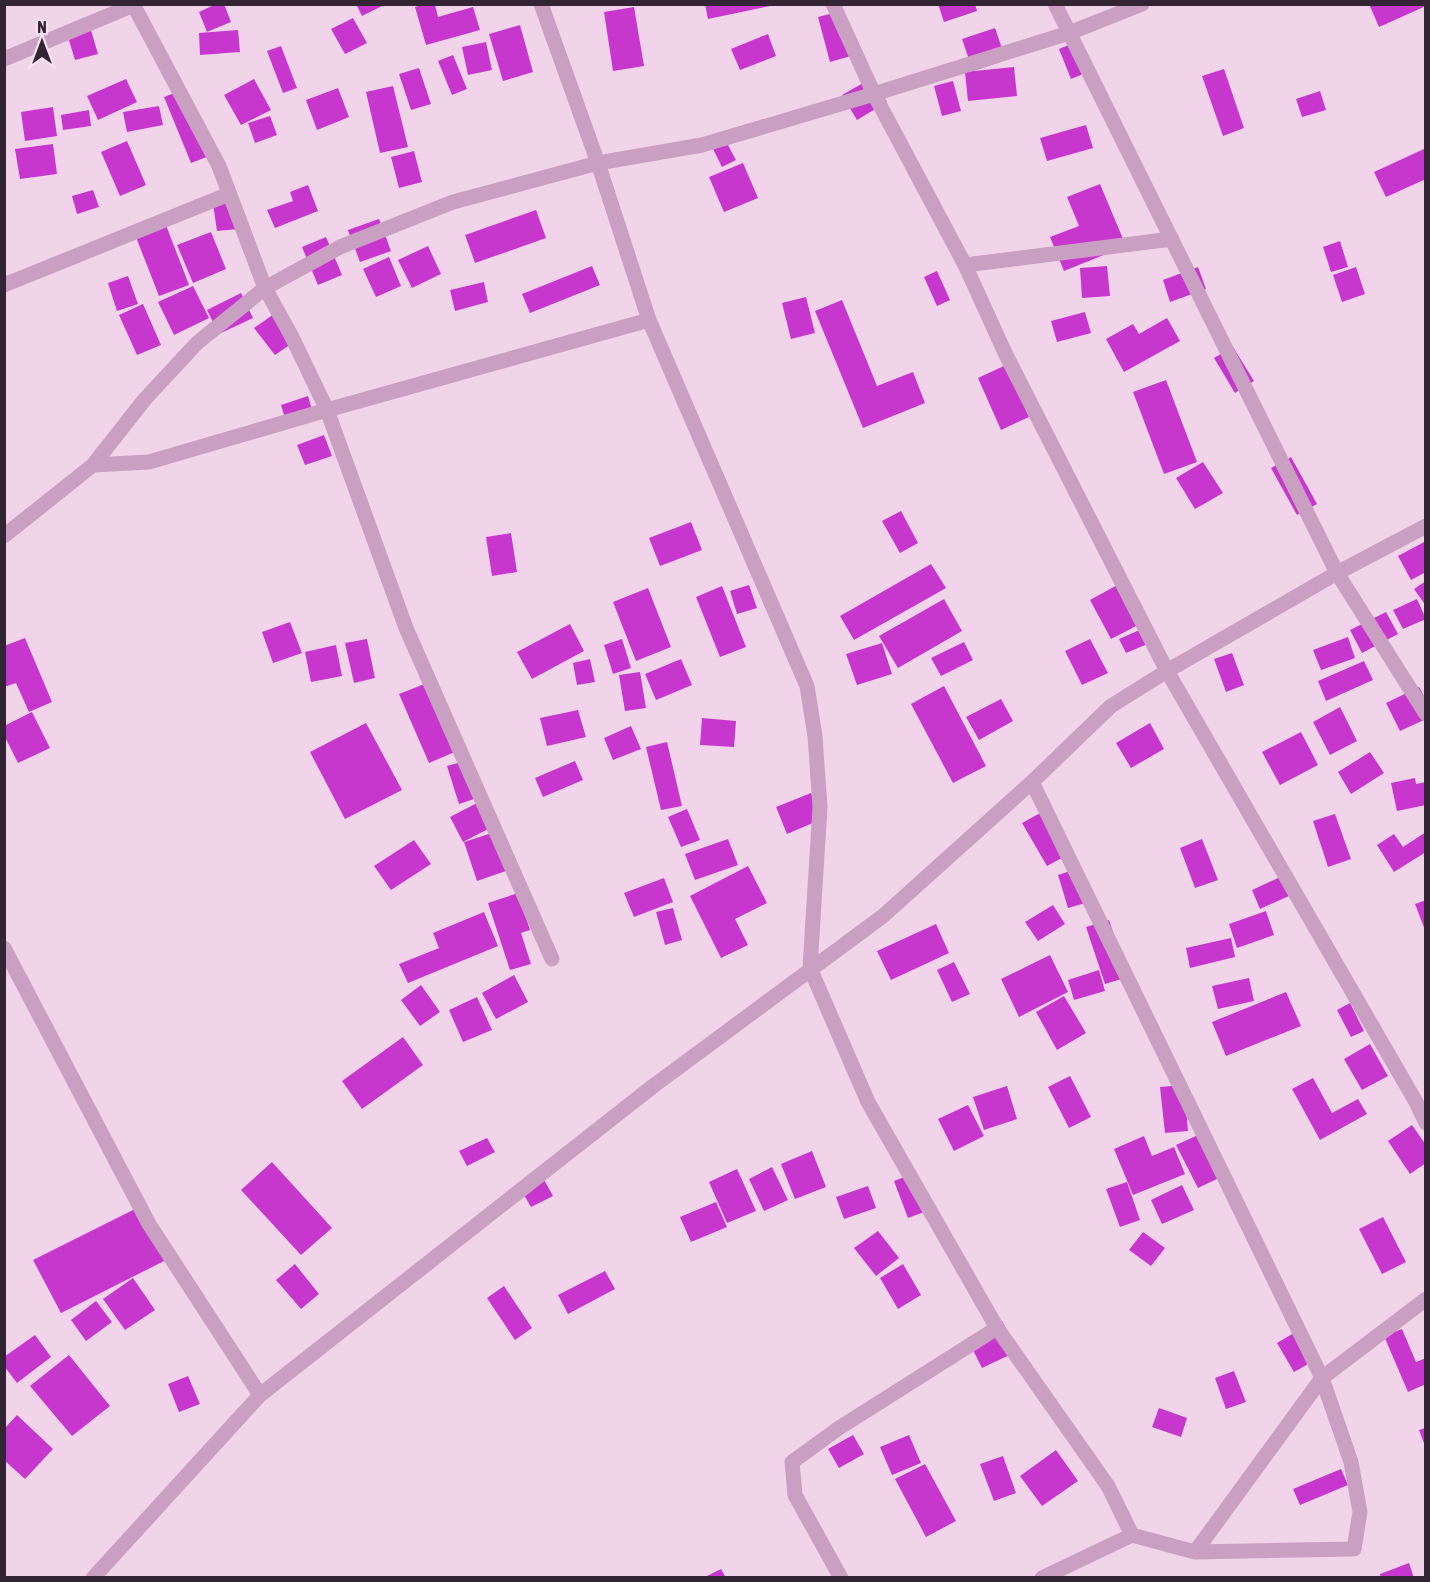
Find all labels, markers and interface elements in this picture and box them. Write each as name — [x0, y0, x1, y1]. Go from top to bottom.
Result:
north arrow — [12, 12, 72, 72]
text: N — [37, 18, 47, 36]

